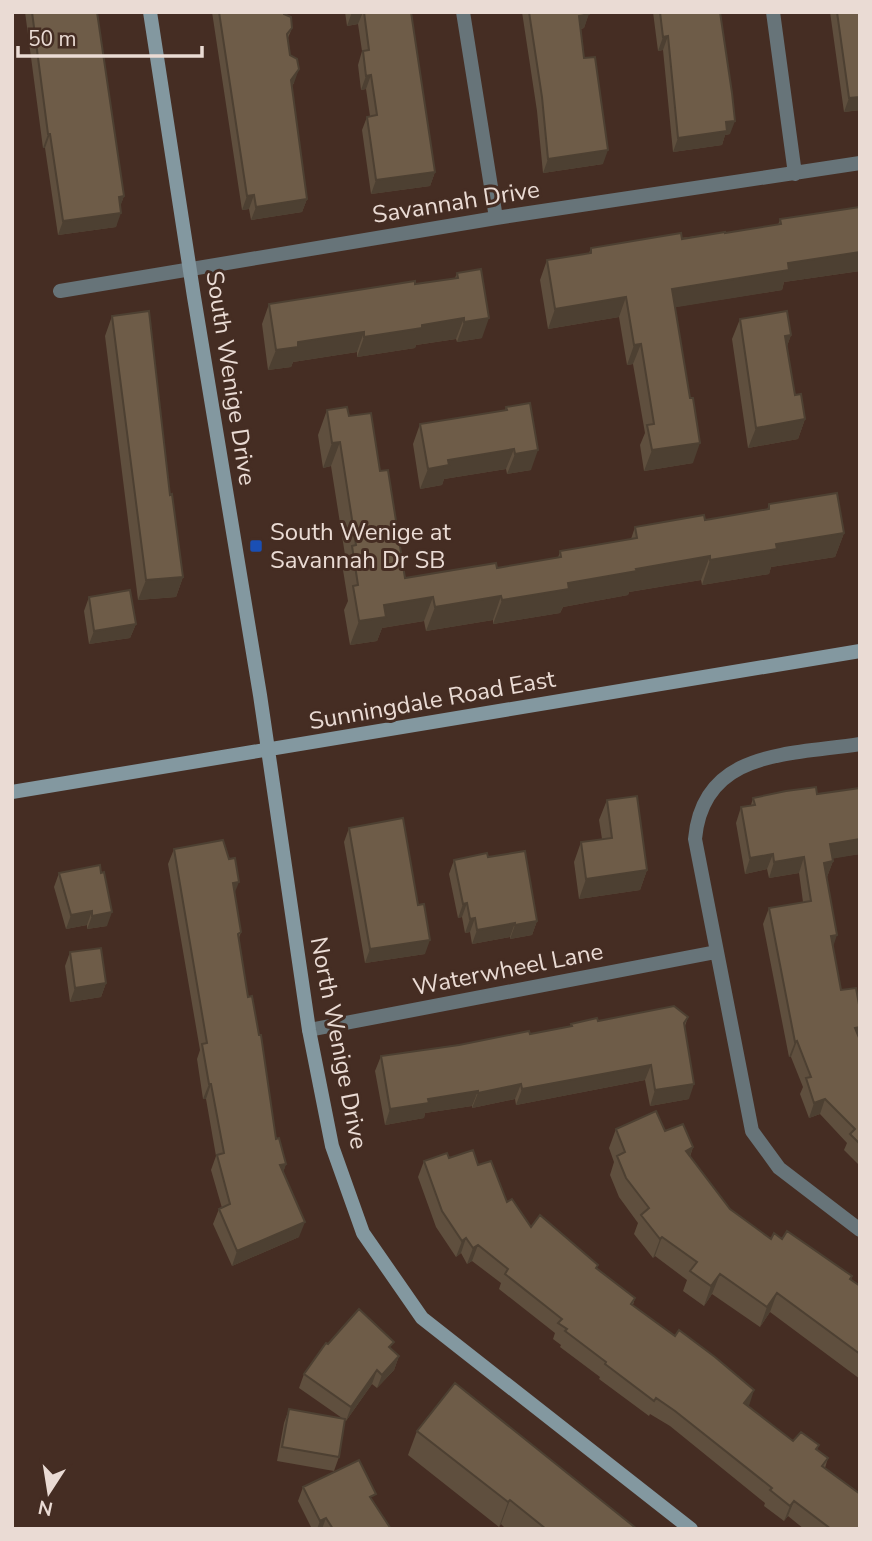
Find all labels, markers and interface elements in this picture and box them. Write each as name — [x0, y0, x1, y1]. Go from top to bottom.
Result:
scale bar — [18, 14, 201, 58]
text: 50 m — [28, 25, 77, 53]
street label: Savannah Drive — [370, 173, 542, 231]
street label: South Wenige Drive — [198, 268, 264, 488]
place label: South Wenige at Savannah Dr SB — [270, 516, 451, 576]
marker: South Wenige at Savannah Dr SB — [248, 538, 264, 554]
street label: Sunningdale Road East — [306, 662, 558, 737]
street label: North Wenige Drive — [303, 934, 375, 1152]
street label: Waterwheel Lane — [410, 935, 606, 1003]
north arrow — [14, 1457, 84, 1527]
text: N — [36, 1493, 55, 1522]

